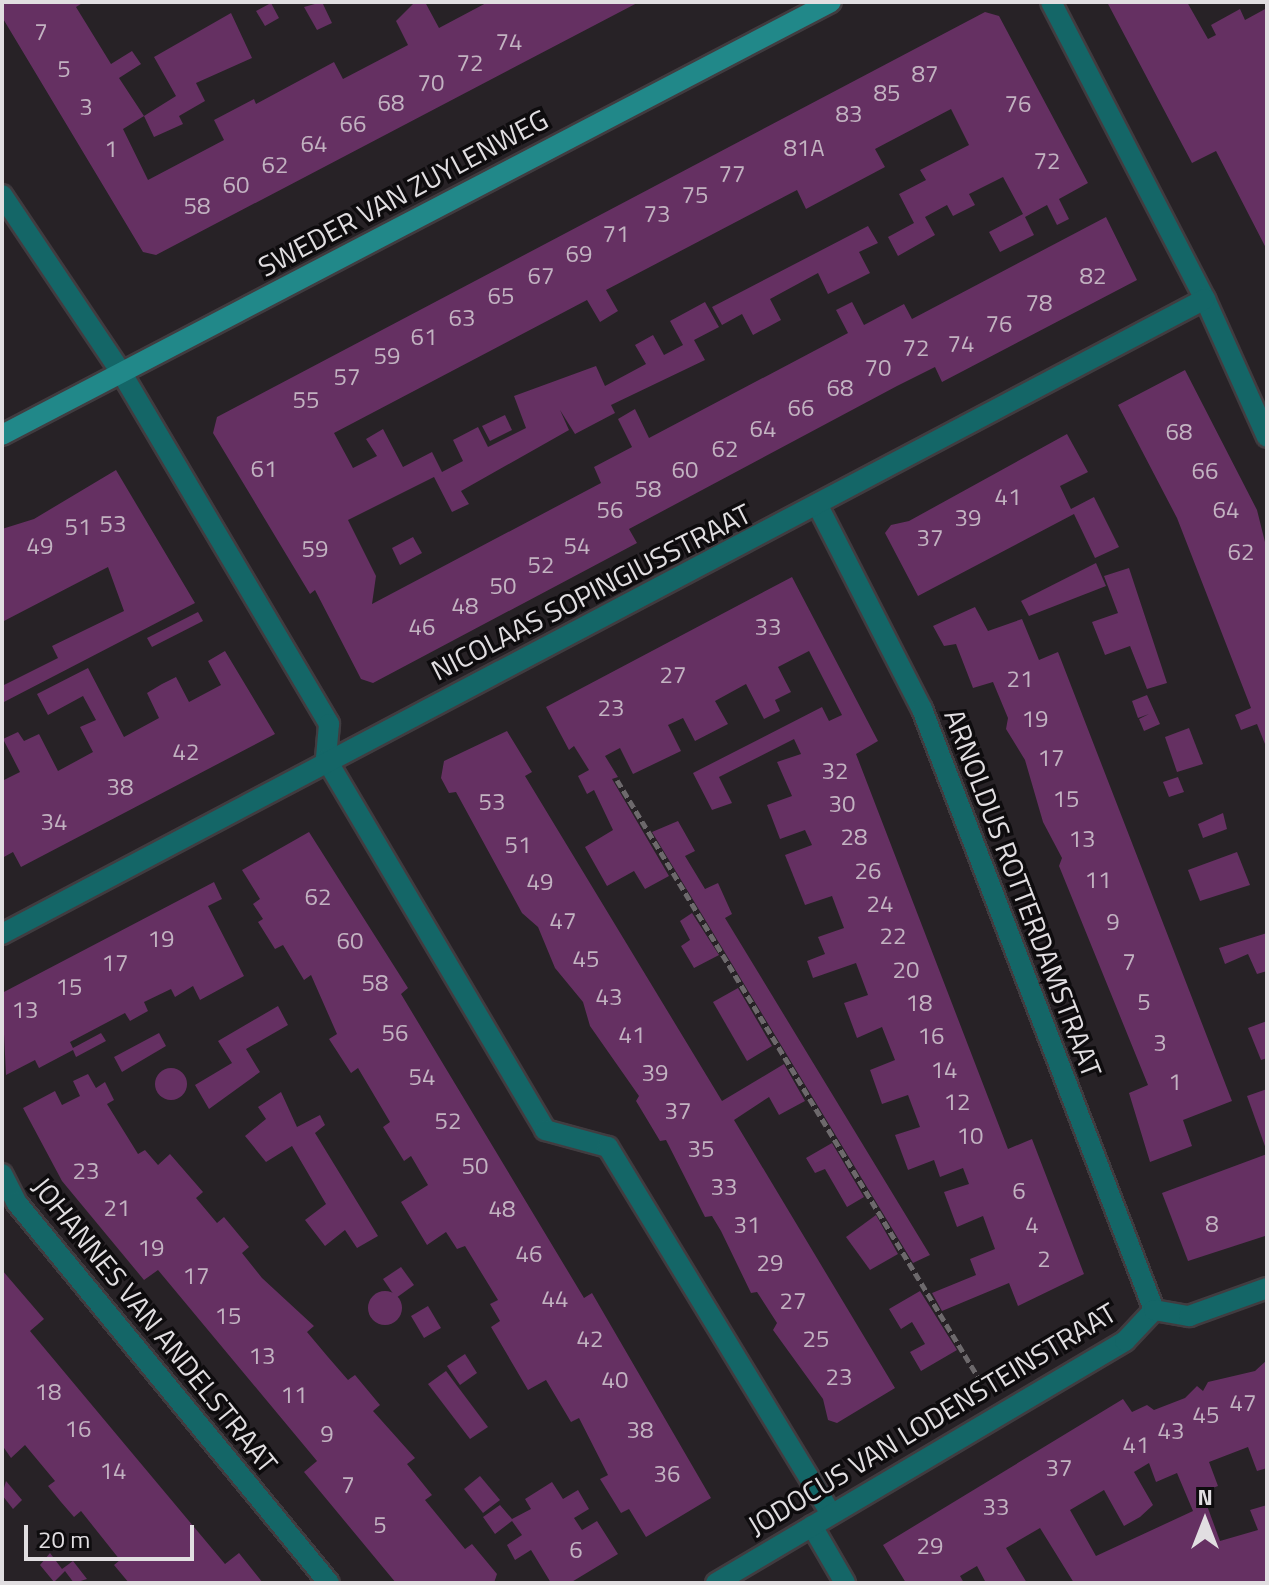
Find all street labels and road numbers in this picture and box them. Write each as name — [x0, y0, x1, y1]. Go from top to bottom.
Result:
street label: SWEDER VAN ZUYLENWEG — [253, 102, 553, 284]
street label: NICOLAAS SOPINGIUSSTRAAT — [426, 497, 756, 687]
street label: ARNOLDUS ROTTERDAMSTRAAT — [937, 704, 1109, 1082]
street label: JOHANNES VAN ANDELSTRAAT — [25, 1171, 285, 1479]
street label: JODOCUS VAN LODENSTEINSTRAAT — [742, 1295, 1122, 1543]

